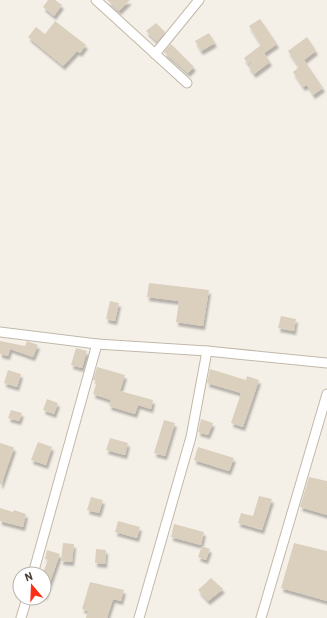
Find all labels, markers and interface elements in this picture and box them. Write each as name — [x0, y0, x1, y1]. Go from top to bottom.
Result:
north arrow — [12, 566, 52, 606]
text: N — [23, 569, 34, 583]

